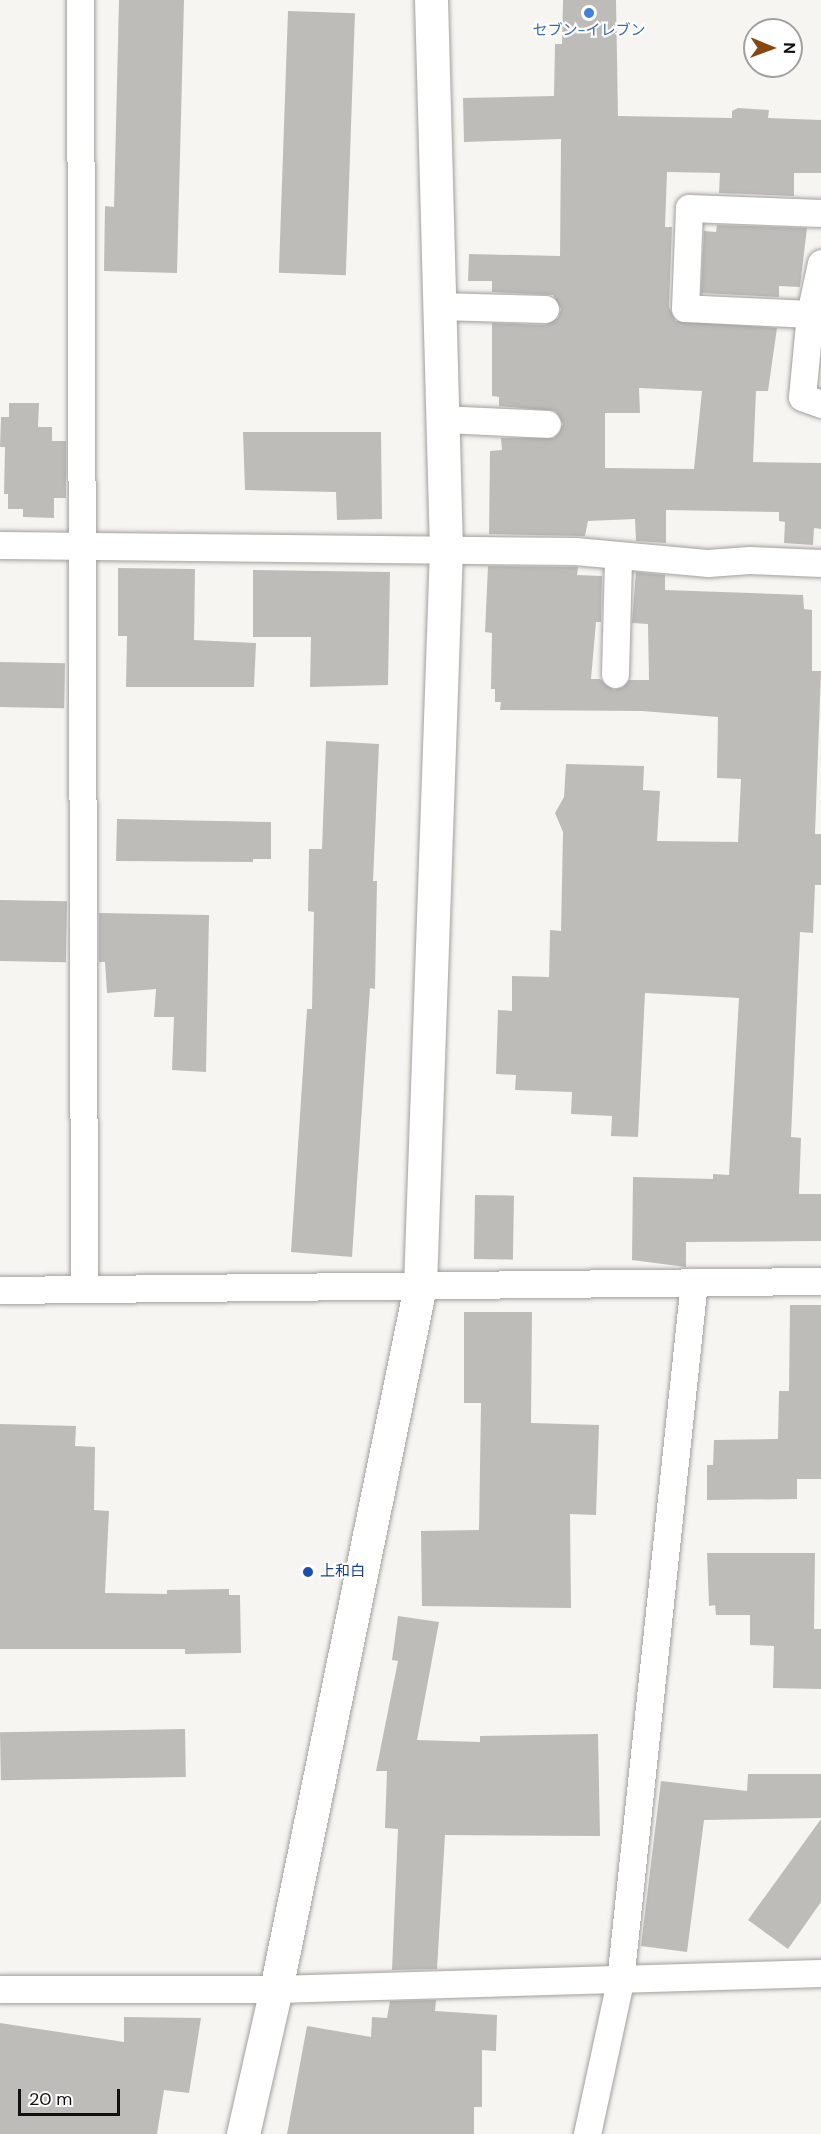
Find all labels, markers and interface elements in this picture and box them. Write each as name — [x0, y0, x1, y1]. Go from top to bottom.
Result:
marker: セブン-イレブン — [582, 6, 596, 20]
north arrow — [743, 18, 803, 78]
place label: セブン-イレブン — [532, 22, 646, 40]
text: N — [779, 42, 800, 54]
place label: 上和白 — [320, 1563, 365, 1581]
marker: 上和白 — [301, 1565, 315, 1579]
scale bar — [21, 2077, 123, 2115]
text: 20 m — [29, 2087, 72, 2111]

